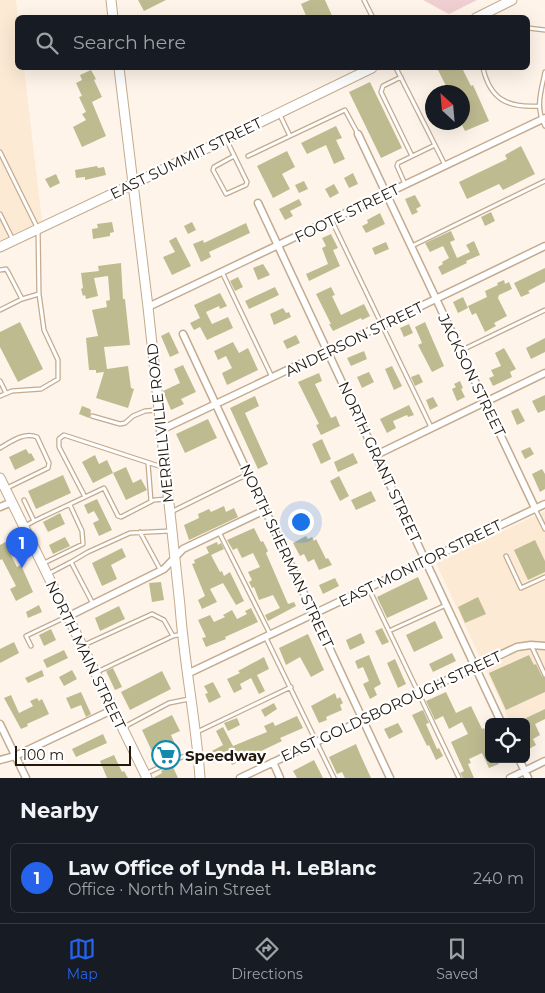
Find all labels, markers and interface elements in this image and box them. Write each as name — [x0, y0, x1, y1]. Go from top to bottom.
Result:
search box — [15, 15, 530, 70]
icon: search — [33, 29, 61, 57]
text: Search here — [73, 31, 186, 54]
north arrow — [425, 85, 470, 130]
street label: EAST SUMMIT STREET — [107, 113, 265, 203]
street label: FOOTE STREET — [292, 179, 403, 247]
street label: ANDERSON STREET — [282, 297, 427, 381]
street label: JACKSON STREET — [434, 310, 510, 440]
street label: MERRILLVILLE ROAD — [142, 342, 178, 504]
street label: NORTH GRANT STREET — [334, 379, 426, 546]
street label: NORTH SHERMAN STREET — [236, 461, 338, 651]
your location — [288, 509, 314, 535]
street label: EAST MONITOR STREET — [335, 515, 505, 611]
pin: 1 — [6, 527, 38, 568]
street label: NORTH MAIN STREET — [42, 578, 130, 733]
street label: EAST GOLDSBOROUGH STREET — [278, 646, 505, 766]
map controls — [485, 718, 530, 763]
button: locate — [485, 718, 530, 763]
supermarket icon: Speedway — [151, 740, 181, 770]
scale bar — [15, 743, 131, 766]
text: 100 m — [22, 746, 64, 764]
place label: Speedway — [185, 746, 267, 765]
text: Nearby — [20, 798, 99, 823]
text: Law Office of Lynda H. LeBlanc — [68, 857, 376, 880]
text: 1 — [34, 869, 40, 888]
text: 240 m — [473, 869, 524, 888]
text: Office · North Main Street — [68, 880, 271, 899]
tab: Map — [67, 935, 98, 983]
tab: Directions — [231, 935, 303, 983]
tab: Saved — [436, 935, 478, 983]

